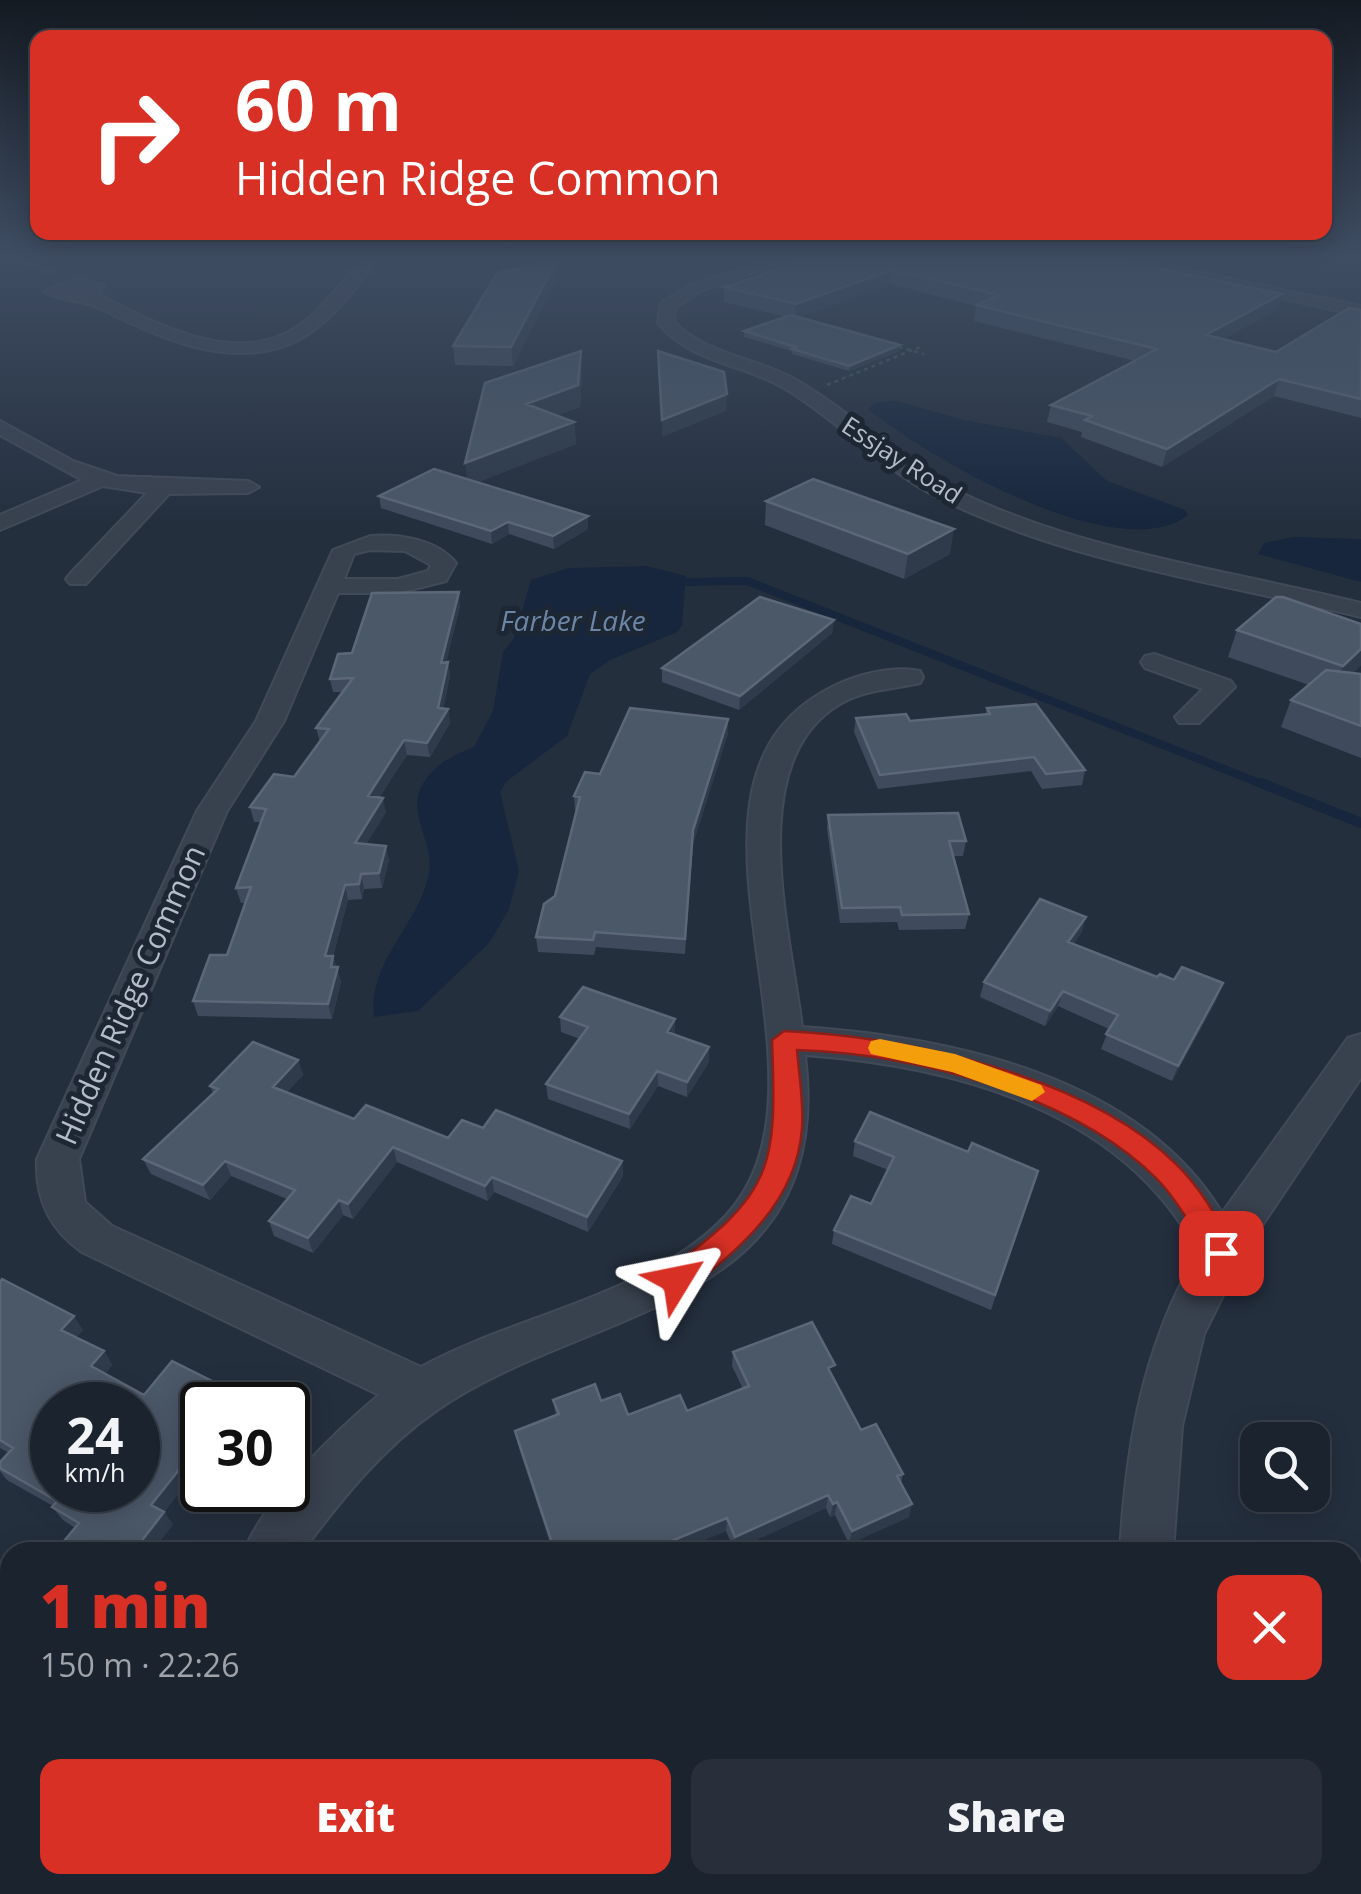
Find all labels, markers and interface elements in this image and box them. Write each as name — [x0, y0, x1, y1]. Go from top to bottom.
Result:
text: 60 m — [235, 56, 402, 152]
icon: right — [70, 70, 200, 200]
text: Hidden Ridge Common — [235, 147, 721, 208]
street label: Essjay Road — [836, 408, 969, 511]
water label: Farber Lake — [500, 601, 646, 639]
street label: Hidden Ridge Common — [45, 838, 214, 1151]
pin — [1179, 1211, 1264, 1296]
icon: arrive — [1194, 1226, 1249, 1281]
position arrow — [625, 1228, 729, 1332]
speed limit sign: 30 — [180, 1382, 310, 1512]
text: 24 — [66, 1401, 124, 1469]
map controls — [1240, 1422, 1330, 1512]
button: search — [1240, 1422, 1330, 1512]
text: km/h — [65, 1455, 125, 1489]
text: 1 min — [40, 1564, 210, 1646]
button: close — [1217, 1575, 1322, 1680]
text: 150 m · 22:26 — [40, 1643, 239, 1686]
button: Exit — [40, 1759, 671, 1874]
button: Share — [691, 1759, 1322, 1874]

